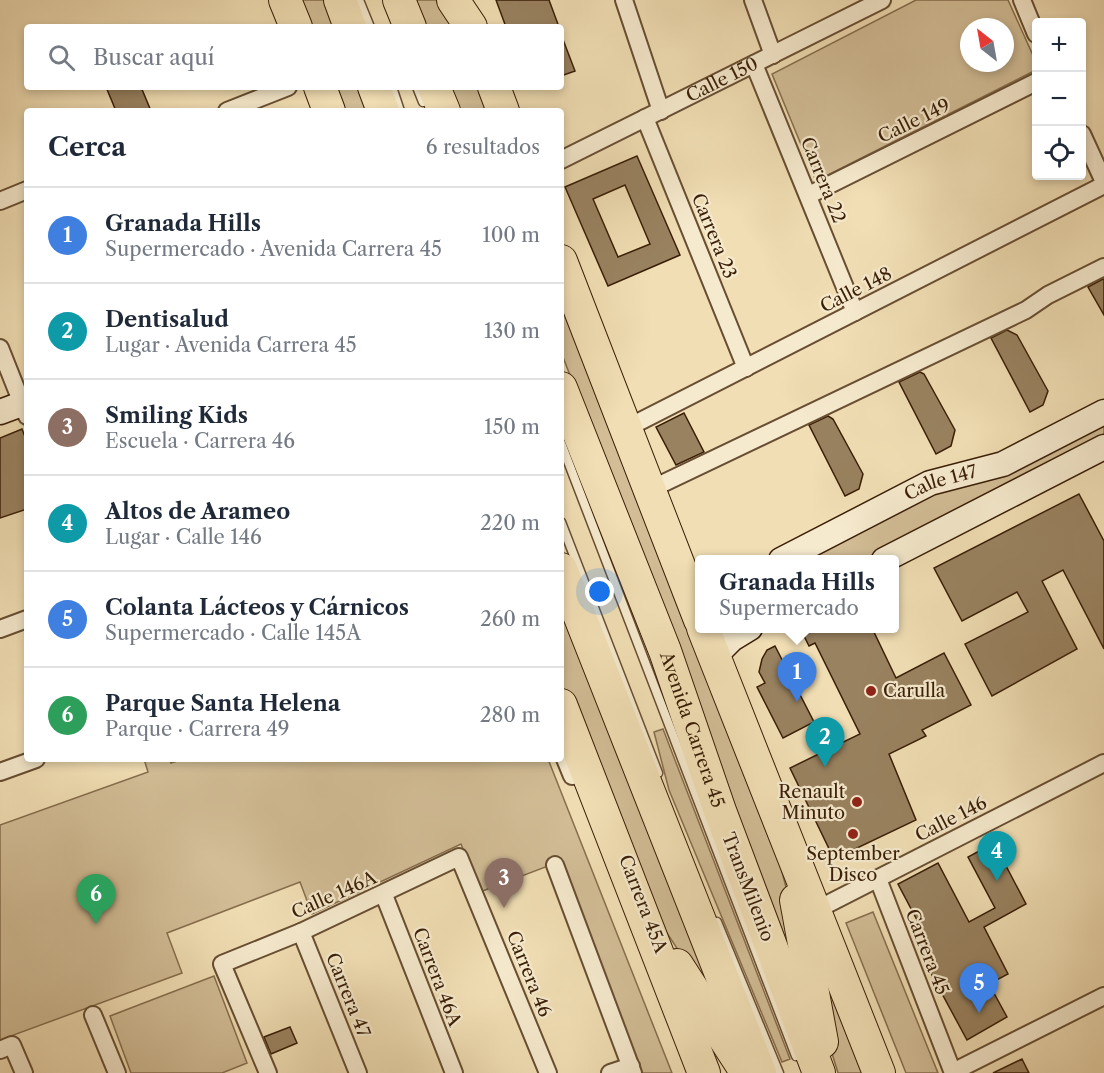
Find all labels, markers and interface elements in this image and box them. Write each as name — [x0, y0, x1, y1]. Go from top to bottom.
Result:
north arrow — [960, 18, 1014, 72]
map controls — [1032, 18, 1086, 180]
button: + — [1032, 18, 1086, 72]
search box — [24, 24, 564, 90]
icon: search — [45, 41, 78, 74]
text: Buscar aquí — [93, 44, 215, 71]
street label: Calle 150 — [682, 53, 762, 107]
button: − — [1032, 72, 1086, 126]
street label: Calle 149 — [874, 94, 954, 148]
button: locate — [1032, 126, 1086, 180]
text: Cerca — [48, 131, 126, 163]
street label: Carrera 22 — [796, 134, 850, 226]
text: 6 resultados — [426, 135, 540, 159]
street label: Carrera 23 — [687, 190, 741, 282]
text: Granada Hills — [105, 210, 261, 237]
text: 1 — [63, 223, 72, 247]
text: 100 m — [482, 223, 540, 247]
text: Supermercado · Avenida Carrera 45 — [105, 237, 442, 261]
street label: Calle 148 — [816, 263, 896, 317]
text: Dentisalud — [105, 306, 229, 333]
text: 2 — [62, 319, 73, 343]
text: 130 m — [484, 319, 540, 343]
text: Lugar · Avenida Carrera 45 — [105, 333, 357, 357]
text: Smiling Kids — [105, 402, 248, 429]
text: 3 — [62, 415, 73, 439]
text: 150 m — [484, 415, 540, 439]
text: Escuela · Carrera 46 — [105, 429, 295, 453]
street label: Calle 147 — [900, 460, 980, 505]
text: Altos de Arameo — [105, 498, 290, 525]
text: 4 — [62, 511, 73, 535]
text: 220 m — [480, 511, 540, 535]
text: Lugar · Calle 146 — [105, 525, 262, 549]
popup — [695, 555, 899, 633]
text: Granada Hills — [719, 569, 875, 596]
your location — [585, 577, 614, 606]
text: Colanta Lácteos y Cárnicos — [105, 594, 409, 621]
text: Supermercado — [719, 596, 859, 620]
text: 5 — [62, 607, 73, 631]
text: 260 m — [480, 607, 540, 631]
text: Supermercado · Calle 145A — [105, 621, 361, 645]
street label: Avenida Carrera 45 — [655, 648, 729, 811]
pin: 1 — [778, 652, 816, 702]
place label: Carulla — [883, 680, 946, 702]
marker: Carulla — [864, 684, 878, 698]
text: Parque Santa Helena — [105, 690, 341, 717]
text: 6 — [62, 703, 73, 727]
text: 280 m — [480, 703, 540, 727]
text: Parque · Carrera 49 — [105, 717, 290, 741]
pin: 2 — [806, 718, 844, 767]
place label: Renault Minuto — [778, 781, 846, 824]
street label: Calle 146 — [911, 792, 991, 846]
marker: Renault Minuto — [850, 795, 864, 809]
marker: September Disco — [846, 827, 860, 841]
street label: TransMilenio — [717, 829, 779, 945]
pin: 4 — [978, 832, 1016, 881]
place label: September Disco — [806, 843, 900, 886]
street label: Carrera 45A — [614, 852, 672, 957]
pin: 3 — [484, 858, 524, 908]
street label: Calle 146A — [288, 866, 381, 924]
pin: 6 — [76, 874, 116, 924]
street label: Carrera 45 — [901, 906, 953, 998]
street label: Carrera 46A — [408, 924, 466, 1030]
street label: Carrera 46 — [502, 928, 556, 1020]
street label: Carrera 47 — [321, 950, 375, 1041]
pin: 5 — [960, 964, 998, 1013]

